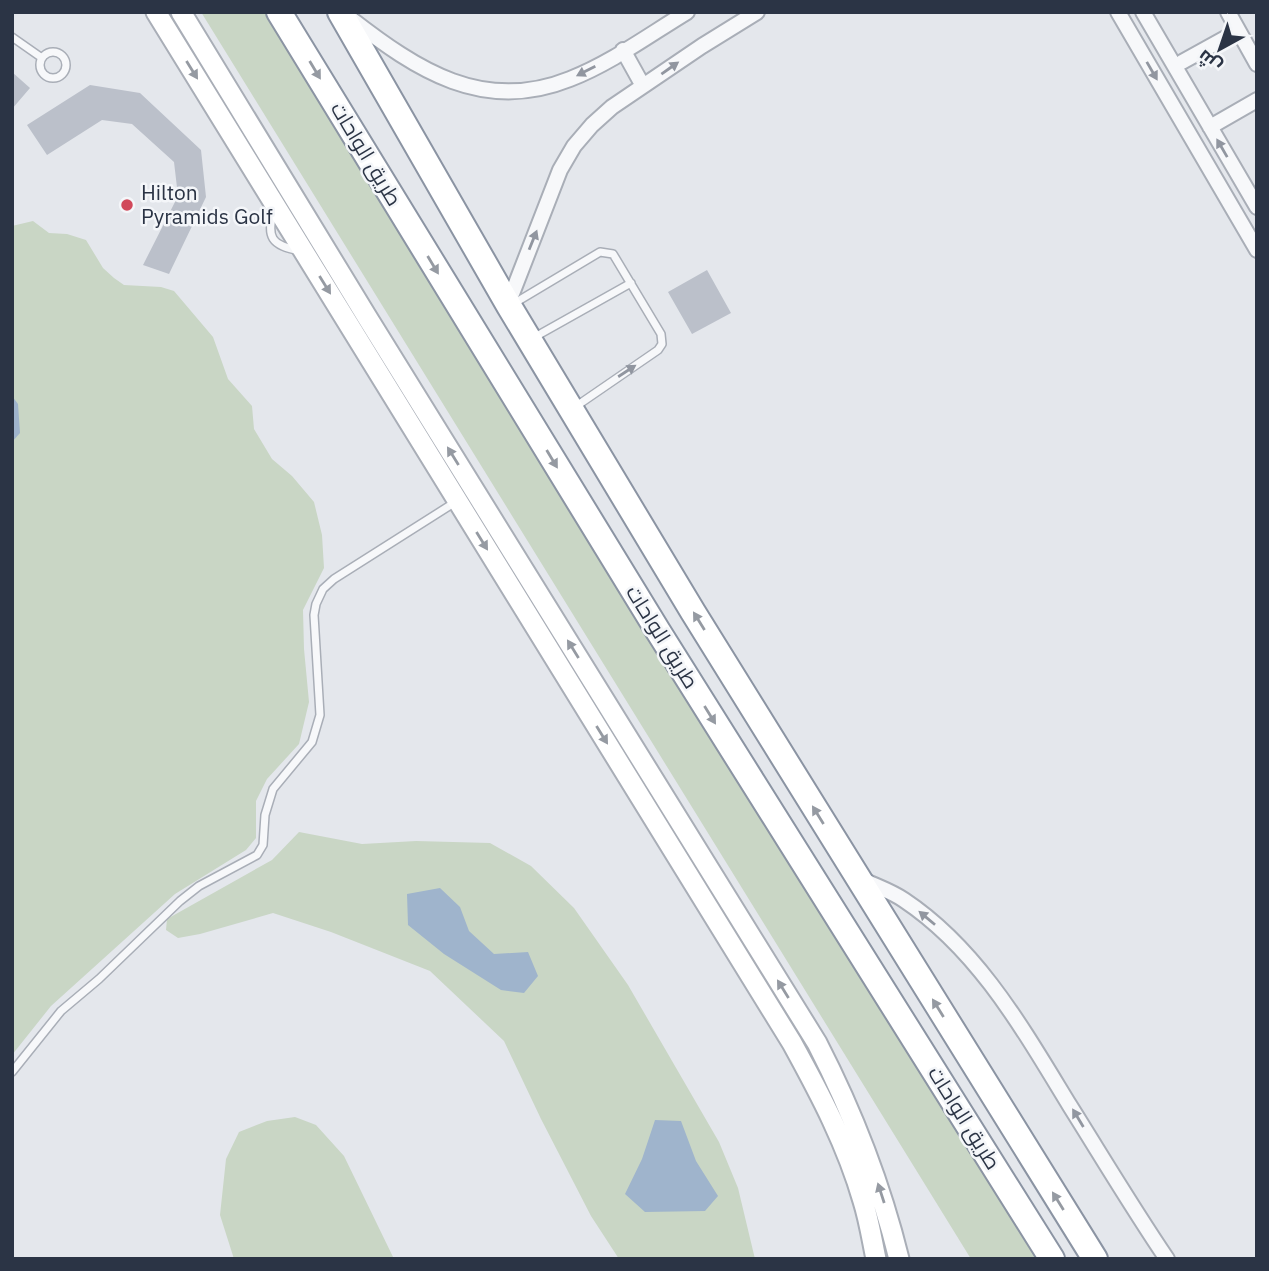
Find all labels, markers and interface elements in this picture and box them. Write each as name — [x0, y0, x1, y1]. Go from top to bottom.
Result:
north arrow — [1185, 14, 1255, 84]
text: ش — [1192, 45, 1226, 79]
one-way arrow — [186, 61, 199, 80]
one-way arrow — [308, 61, 321, 80]
one-way arrow — [660, 62, 679, 75]
one-way arrow — [1146, 62, 1159, 81]
one-way arrow — [576, 66, 596, 77]
street label: طريق الواحات — [325, 96, 409, 211]
one-way arrow — [1216, 139, 1229, 158]
place label: Hilton Pyramids Golf — [141, 178, 273, 230]
marker: Hilton Pyramids Golf — [119, 197, 135, 213]
one-way arrow — [527, 230, 538, 251]
one-way arrow — [427, 255, 440, 274]
one-way arrow — [318, 275, 331, 294]
one-way arrow — [618, 364, 637, 377]
one-way arrow — [447, 446, 460, 466]
one-way arrow — [546, 449, 559, 468]
one-way arrow — [476, 532, 489, 551]
street label: طريق الواحات — [620, 580, 706, 693]
one-way arrow — [692, 611, 705, 630]
one-way arrow — [567, 640, 579, 659]
one-way arrow — [704, 705, 717, 724]
one-way arrow — [595, 725, 608, 744]
one-way arrow — [811, 805, 824, 824]
one-way arrow — [919, 911, 936, 926]
one-way arrow — [777, 979, 790, 998]
one-way arrow — [931, 998, 944, 1018]
street label: طريق الواحات — [922, 1061, 1008, 1174]
one-way arrow — [1072, 1109, 1084, 1128]
one-way arrow — [875, 1182, 886, 1203]
one-way arrow — [1052, 1191, 1065, 1210]

